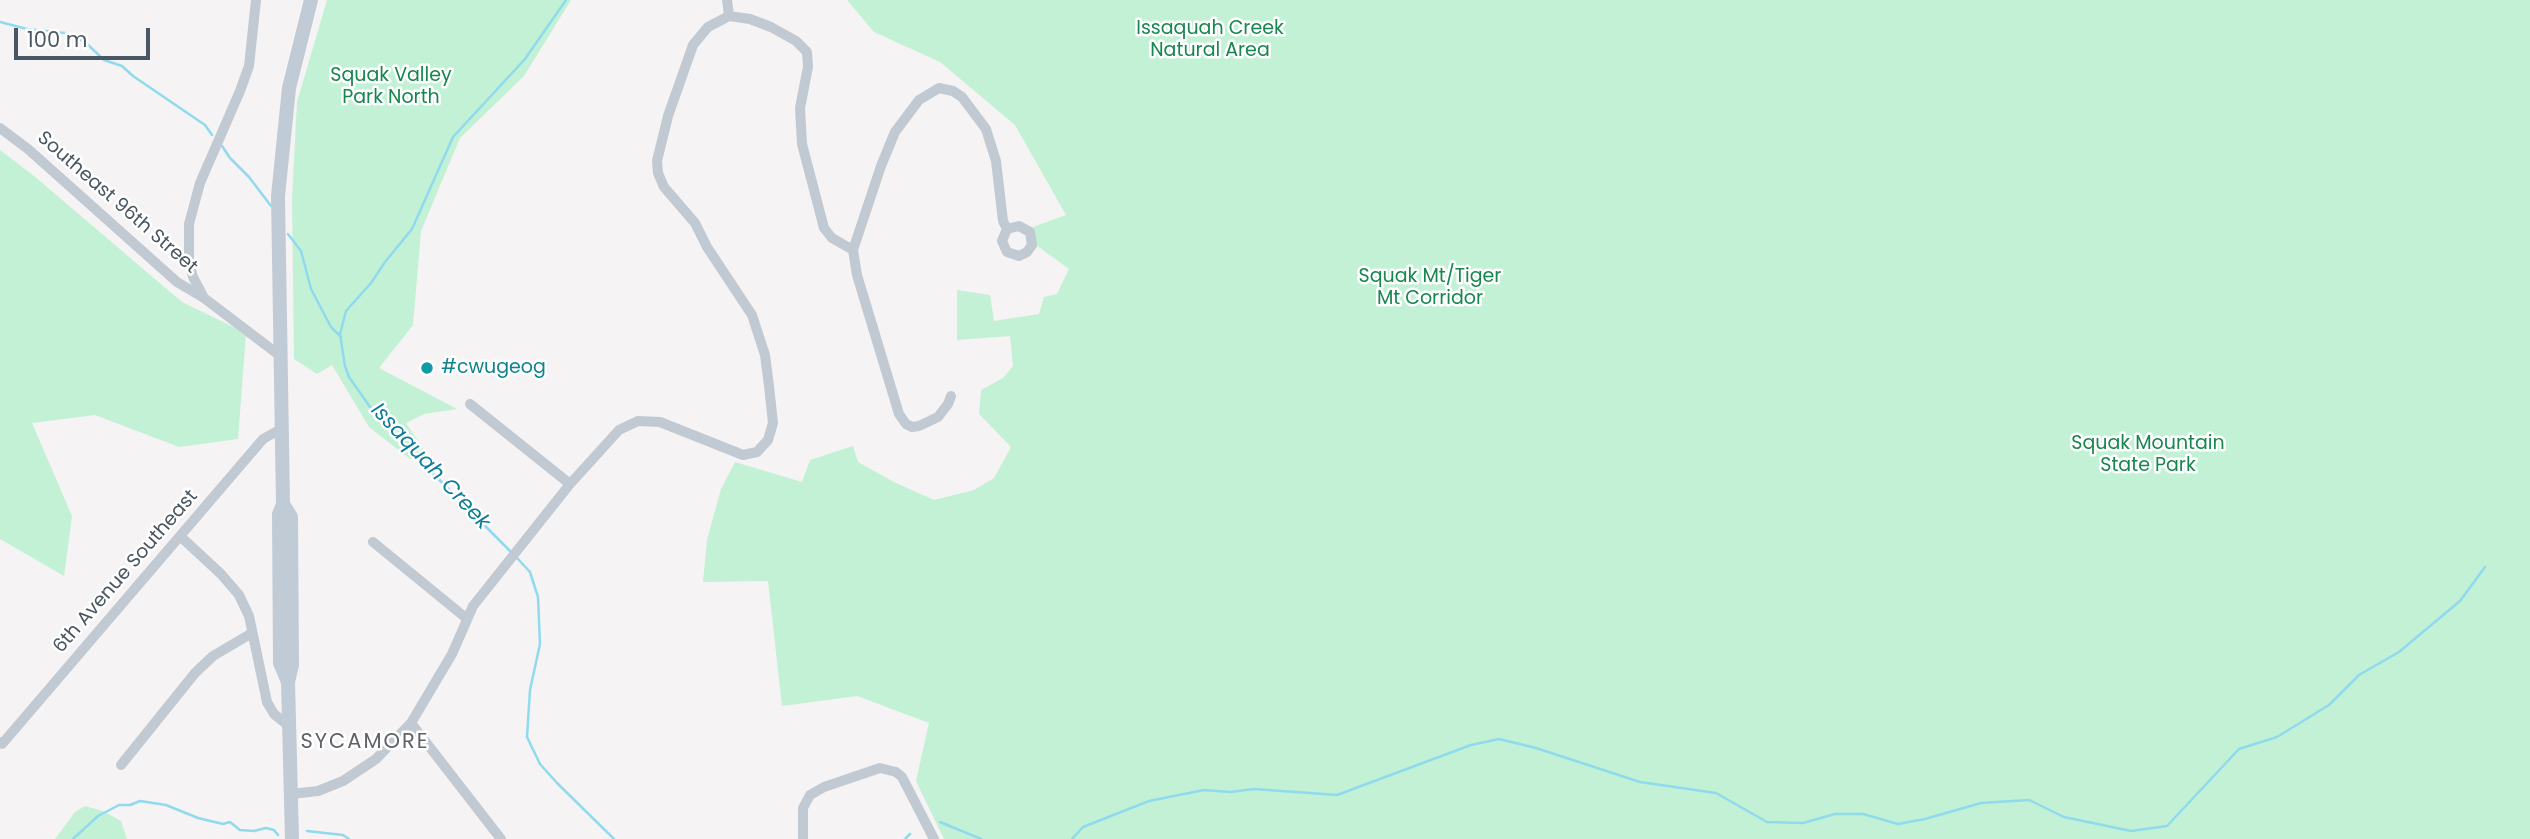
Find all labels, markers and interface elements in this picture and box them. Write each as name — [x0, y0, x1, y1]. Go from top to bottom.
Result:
scale bar — [18, 14, 154, 58]
park label: Issaquah Creek Natural Area — [1136, 18, 1284, 62]
text: 100 m — [27, 25, 87, 54]
park label: Squak Valley Park North — [330, 65, 452, 109]
street label: Southeast 96th Street — [32, 127, 202, 279]
park label: Squak Mt/Tiger Mt Corridor — [1359, 266, 1501, 310]
place label: #cwugeog — [441, 357, 546, 379]
marker: #cwugeog — [419, 360, 435, 376]
water label: Issaquah Creek — [365, 399, 495, 535]
park label: Squak Mountain State Park — [2071, 433, 2225, 477]
street label: 6th Avenue Southeast — [49, 486, 203, 658]
district label: SYCAMORE — [301, 730, 429, 756]

